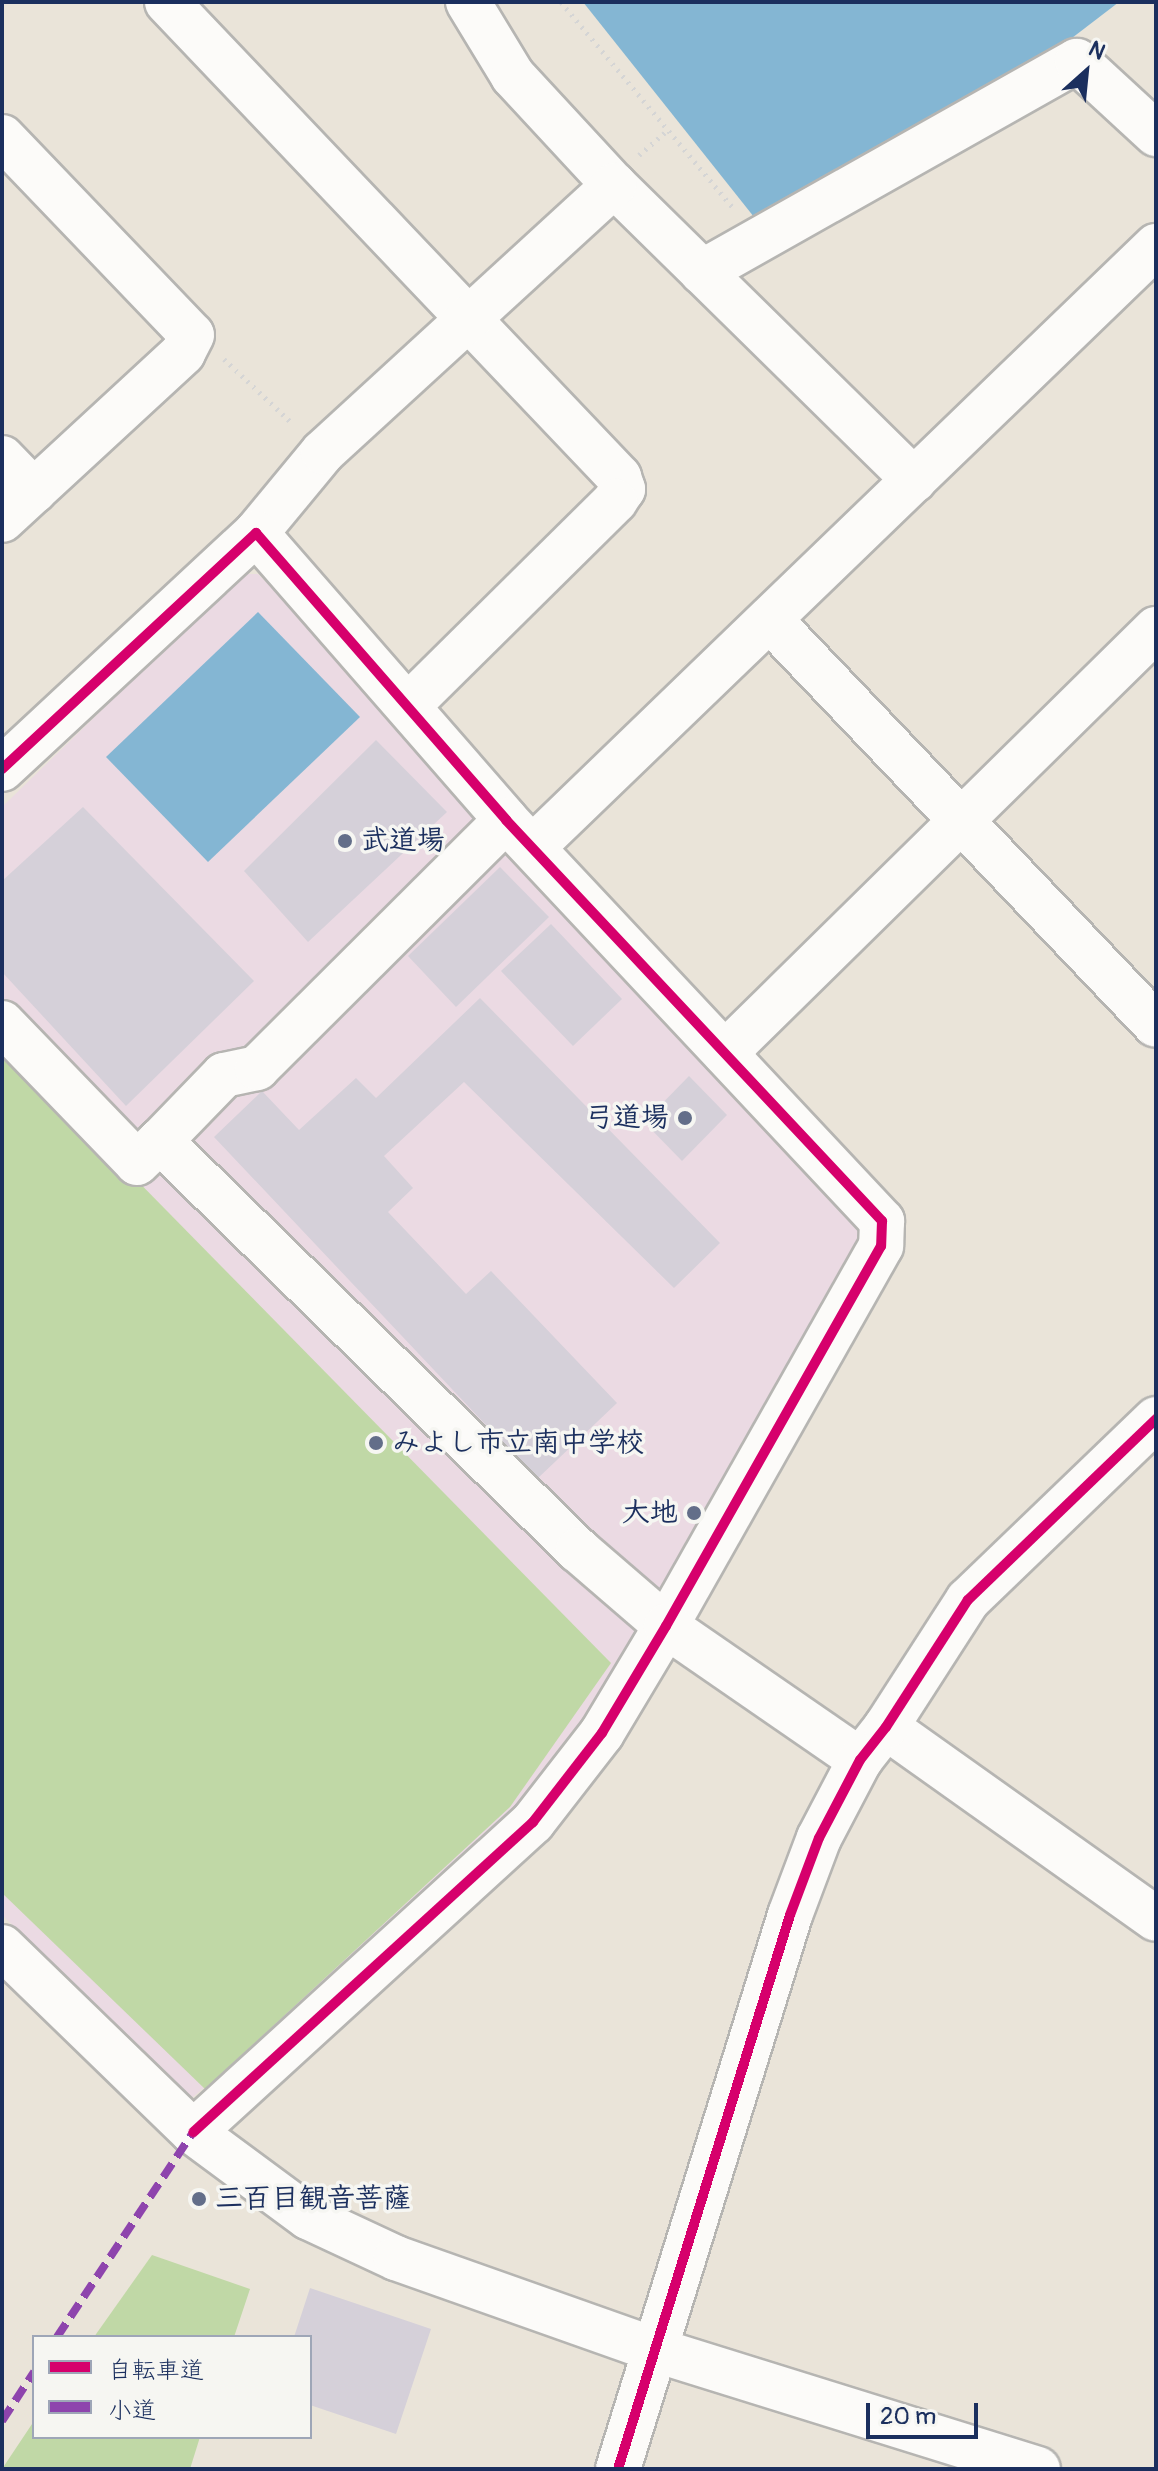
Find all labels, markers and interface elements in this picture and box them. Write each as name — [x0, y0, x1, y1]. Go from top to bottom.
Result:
north arrow — [1046, 32, 1126, 112]
text: N — [1084, 35, 1110, 66]
place label: 武道場 — [361, 824, 445, 858]
marker: 武道場 — [336, 832, 354, 850]
place label: 弓道場 — [585, 1101, 669, 1135]
marker: 弓道場 — [676, 1109, 694, 1127]
place label: みよし市立南中学校 — [392, 1426, 644, 1460]
marker: みよし市立南中学校 — [367, 1434, 385, 1452]
place label: 大地 — [622, 1496, 678, 1530]
marker: 大地 — [685, 1504, 703, 1522]
place label: 三百目観音菩薩 — [215, 2182, 411, 2216]
marker: 三百目観音菩薩 — [190, 2190, 208, 2208]
legend — [32, 2335, 312, 2439]
text: 自転車道 — [108, 2356, 204, 2385]
scale bar — [870, 2387, 982, 2437]
text: 小道 — [108, 2396, 156, 2425]
text: 20 m — [880, 2402, 936, 2431]

